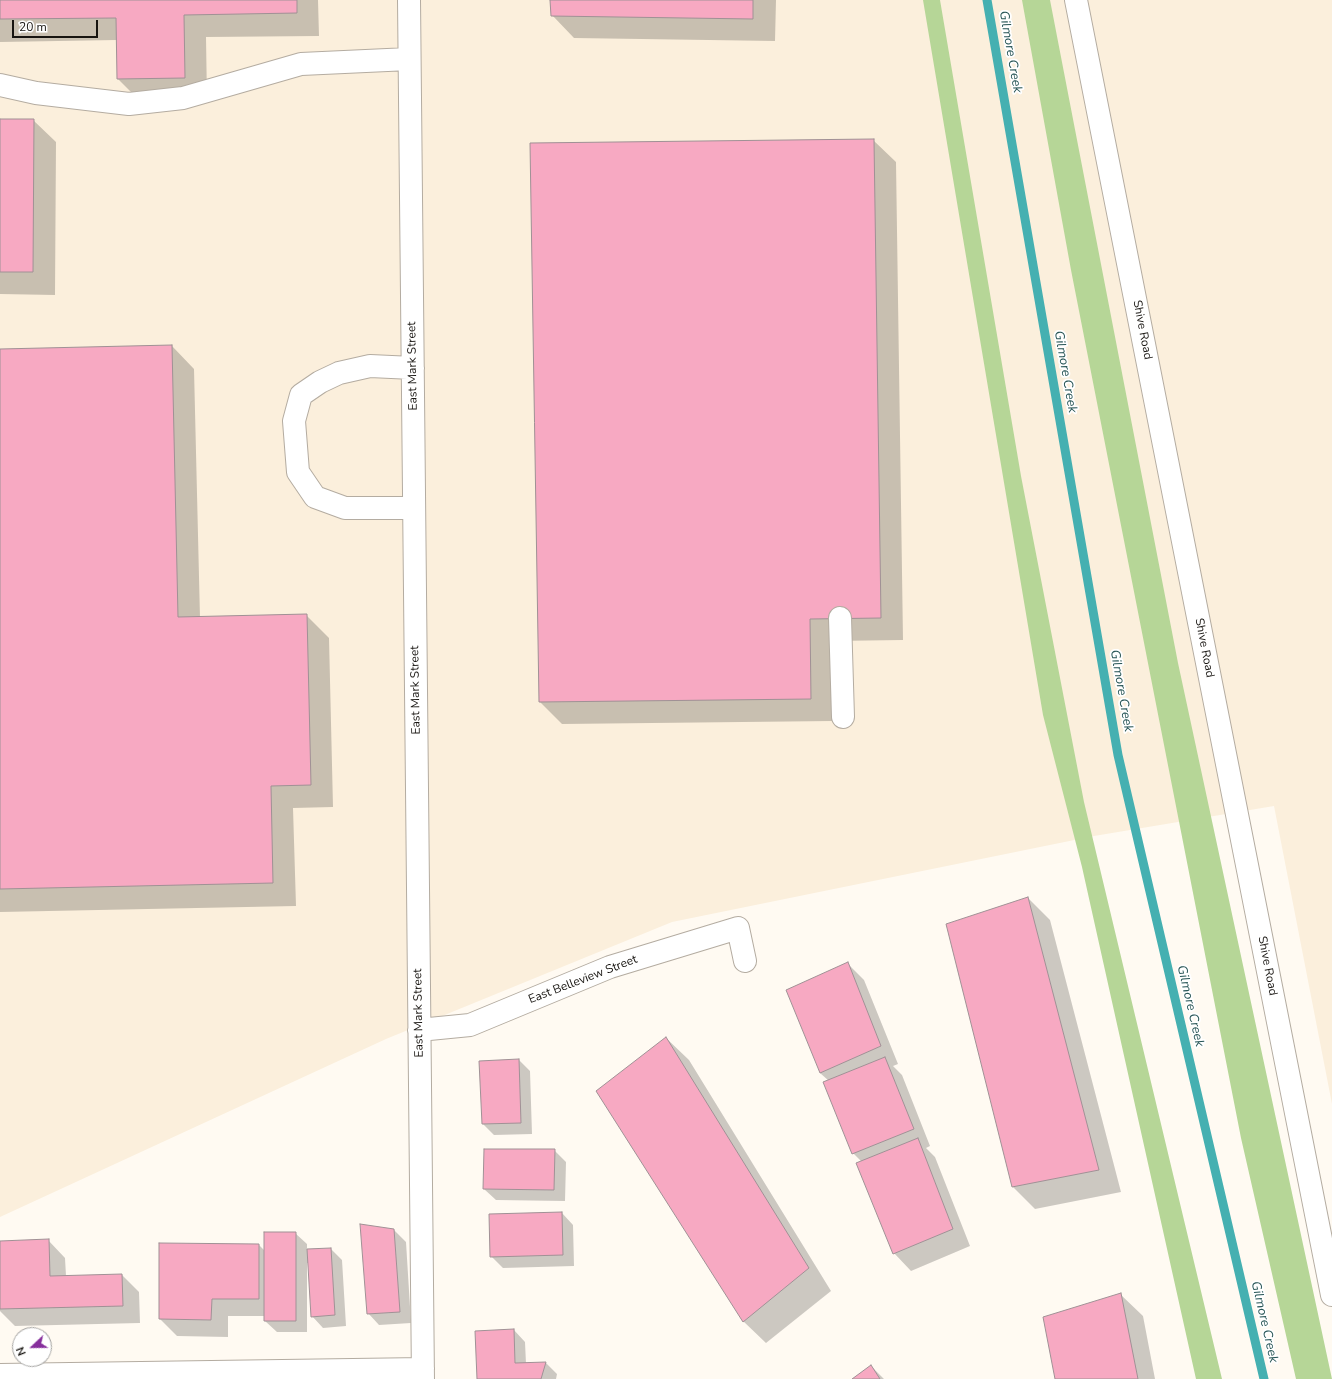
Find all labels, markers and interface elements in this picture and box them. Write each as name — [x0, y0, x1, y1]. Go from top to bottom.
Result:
water label: Gilmore Creek — [995, 10, 1025, 94]
scale bar — [14, 12, 100, 38]
text: 20 m — [19, 19, 47, 35]
street label: Shive Road — [1129, 299, 1155, 361]
street label: East Mark Street — [405, 321, 421, 411]
water label: Gilmore Creek — [1050, 330, 1080, 414]
street label: Shive Road — [1191, 617, 1217, 679]
street label: East Mark Street — [408, 645, 424, 735]
water label: Gilmore Creek — [1106, 649, 1136, 733]
street label: Shive Road — [1254, 935, 1280, 997]
street label: East Belleview Street — [527, 953, 639, 1007]
water label: Gilmore Creek — [1173, 964, 1207, 1048]
street label: East Mark Street — [411, 968, 427, 1058]
water label: Gilmore Creek — [1247, 1280, 1281, 1364]
north arrow — [12, 1327, 52, 1367]
text: N — [13, 1345, 30, 1358]

